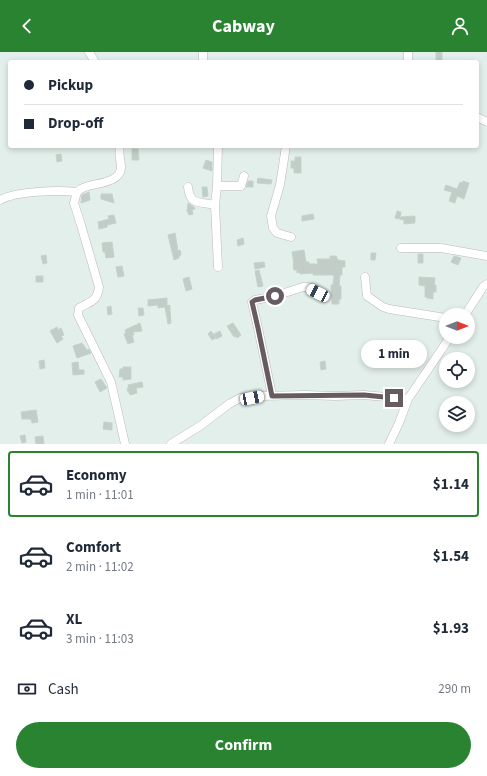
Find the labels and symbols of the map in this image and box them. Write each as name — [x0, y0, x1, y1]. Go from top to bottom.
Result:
car — [305, 282, 331, 304]
route start — [266, 287, 284, 305]
north arrow — [439, 308, 475, 344]
callout: 1 min — [361, 340, 427, 368]
route end — [385, 389, 403, 407]
car — [239, 390, 265, 406]

